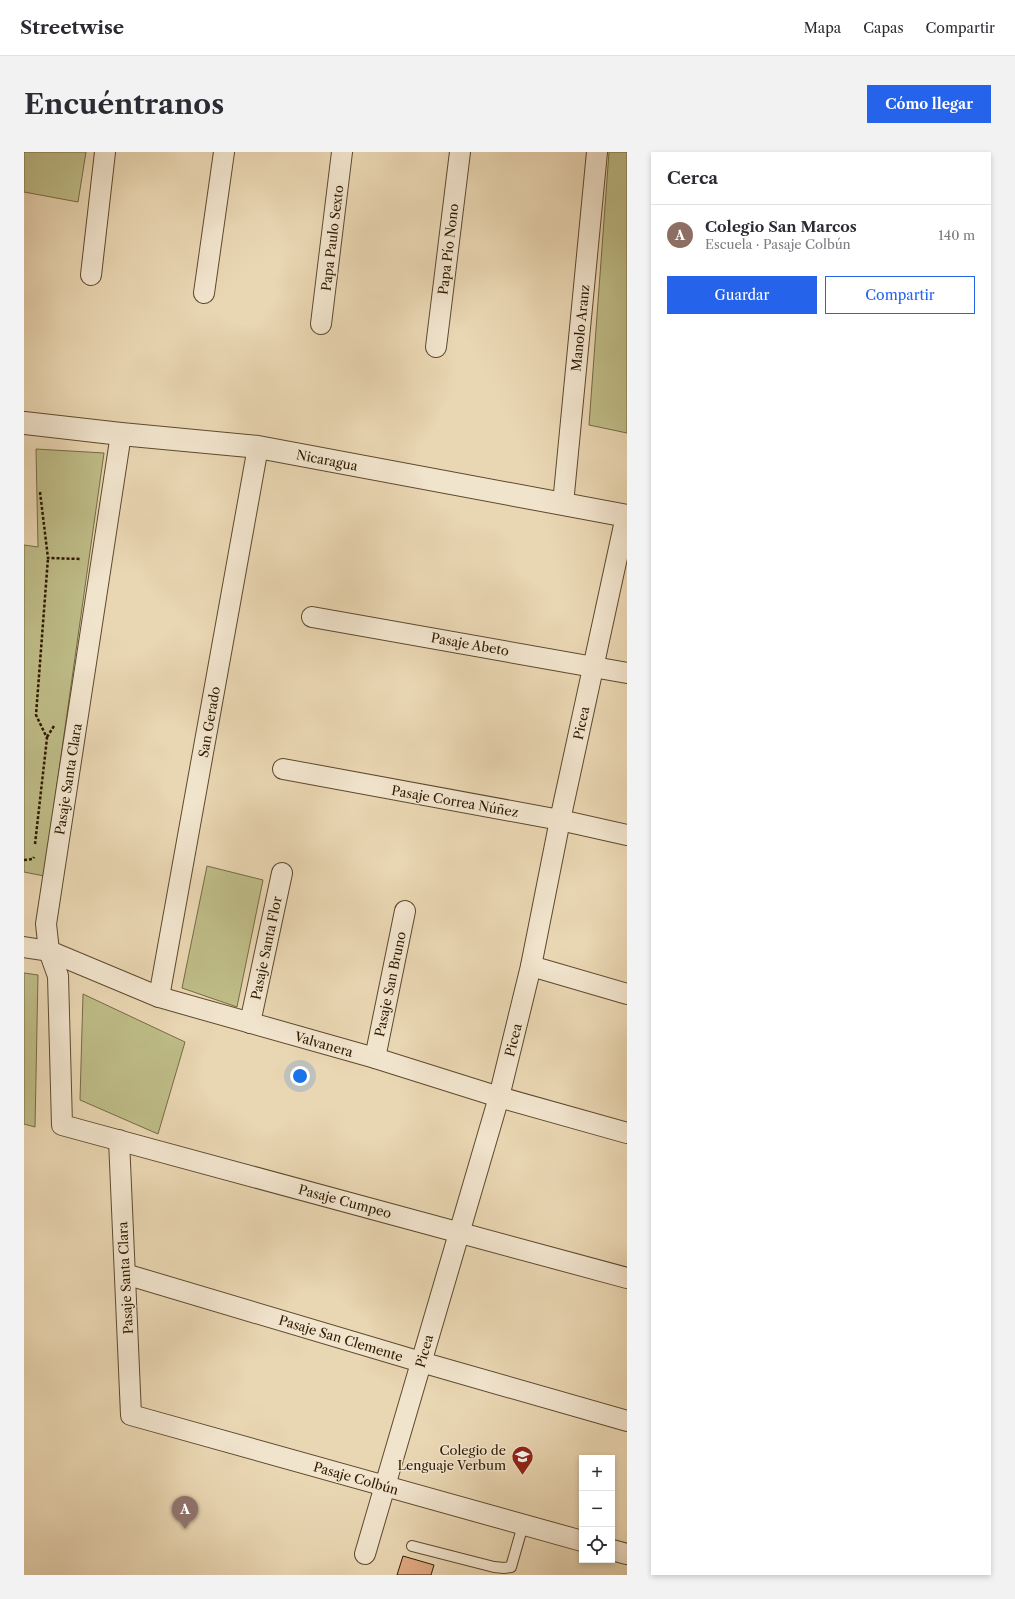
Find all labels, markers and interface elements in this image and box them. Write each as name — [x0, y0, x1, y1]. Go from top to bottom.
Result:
text: Streetwise — [20, 16, 124, 39]
text: Mapa — [804, 19, 841, 37]
text: Capas — [863, 19, 904, 37]
text: Compartir — [926, 19, 995, 37]
button: Cómo llegar — [867, 85, 991, 123]
text: Encuéntranos — [24, 87, 224, 121]
text: Cerca — [667, 168, 718, 188]
street label: Papa Paulo Sexto — [318, 184, 346, 292]
street label: Papa Pío Nono — [434, 202, 462, 296]
text: Colegio San Marcos — [705, 217, 857, 236]
text: A — [675, 227, 685, 243]
text: 140 m — [938, 227, 975, 243]
text: Escuela · Pasaje Colbún — [705, 236, 851, 252]
button: Guardar — [667, 276, 817, 314]
button: Compartir — [825, 276, 975, 314]
street label: Manolo Aranz — [567, 283, 593, 372]
street label: Nicaragua — [295, 446, 359, 474]
street label: Pasaje Abeto — [430, 629, 510, 659]
street label: San Gerado — [195, 685, 223, 759]
street label: Picea — [570, 705, 592, 741]
street label: Pasaje Santa Clara — [51, 722, 85, 836]
street label: Pasaje Correa Núñez — [390, 782, 520, 820]
street label: Pasaje Santa Flor — [247, 894, 285, 1001]
street label: Pasaje San Bruno — [371, 930, 409, 1038]
street label: Picea — [501, 1022, 525, 1058]
street label: Valvanera — [292, 1028, 355, 1060]
your location — [290, 1066, 310, 1086]
street label: Pasaje Cumpeo — [297, 1181, 393, 1221]
street label: Pasaje Santa Clara — [114, 1221, 136, 1335]
street label: Pasaje San Clemente — [277, 1311, 405, 1365]
street label: Picea — [412, 1333, 436, 1369]
place label: Colegio de Lenguaje Verbum — [397, 1442, 506, 1473]
school or university icon: Colegio de Lenguaje Verbum — [509, 1444, 535, 1477]
map controls — [579, 1455, 615, 1563]
button: + — [579, 1455, 615, 1491]
street label: Pasaje Colbún — [312, 1458, 400, 1498]
button: − — [579, 1491, 615, 1527]
pin: A — [172, 1496, 198, 1529]
button: locate — [579, 1527, 615, 1563]

